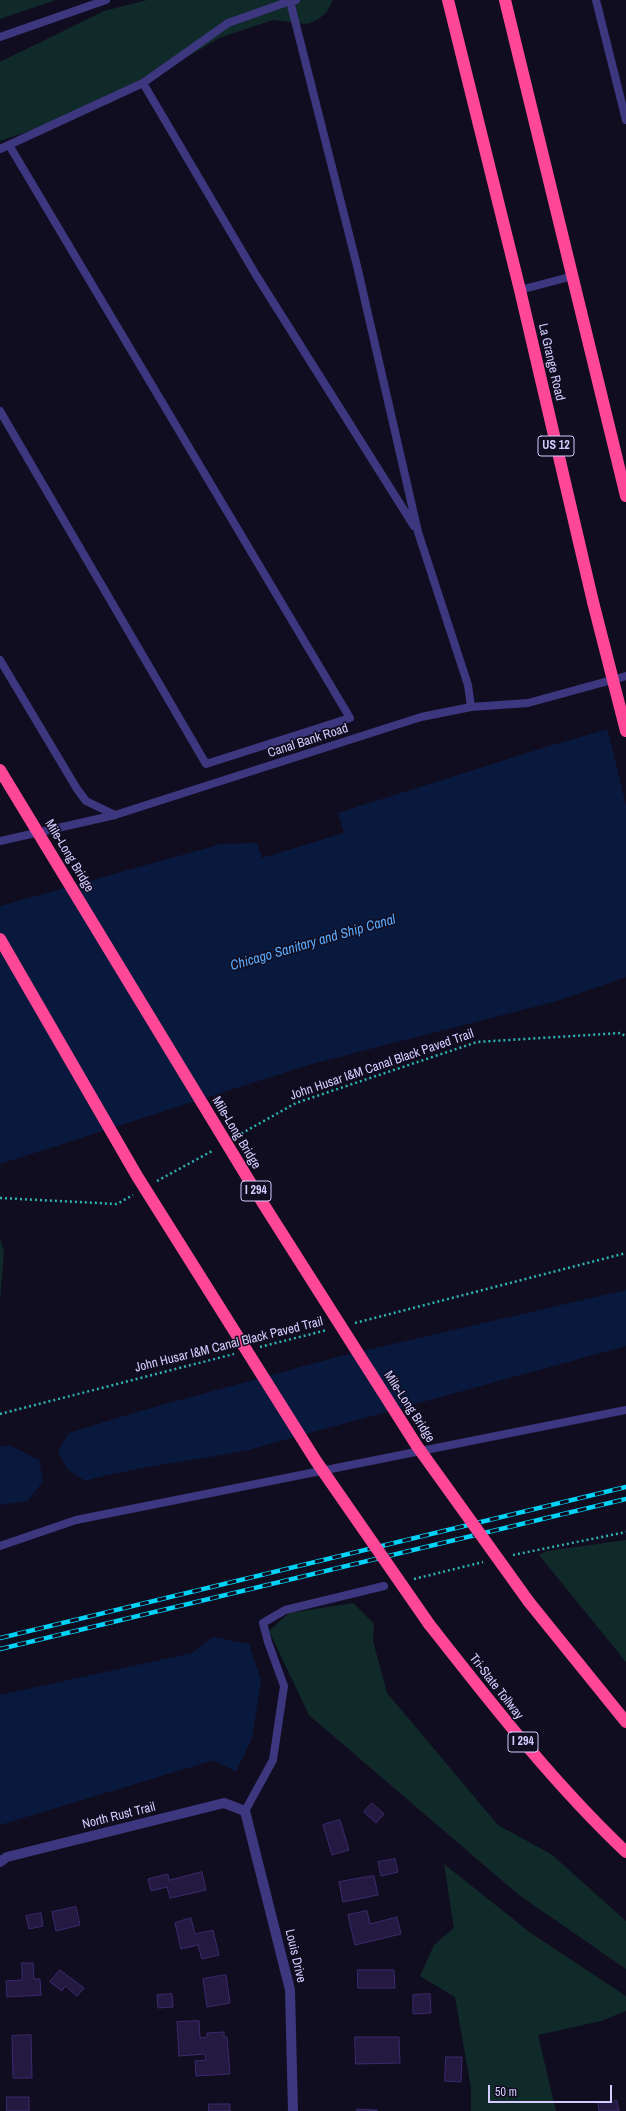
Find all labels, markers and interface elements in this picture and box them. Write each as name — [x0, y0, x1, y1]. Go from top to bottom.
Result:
street label: La Grange Road — [535, 322, 567, 402]
road number: US 12 — [538, 436, 574, 456]
street label: Canal Bank Road — [266, 721, 350, 761]
street label: Mile-Long Bridge — [41, 817, 97, 895]
water label: Chicago Sanitary and Ship Canal — [228, 911, 398, 975]
street label: John Husar I&M Canal Black Paved Trail — [288, 1026, 476, 1104]
street label: Mile-Long Bridge — [208, 1094, 264, 1172]
road number: I 294 — [241, 1181, 271, 1201]
street label: John Husar I&M Canal Black Paved Trail — [133, 1314, 325, 1376]
street label: Mile-Long Bridge — [380, 1368, 438, 1446]
street label: Tri-State Tollway — [466, 1651, 526, 1723]
road number: I 294 — [508, 1732, 538, 1752]
street label: North Rust Trail — [81, 1799, 157, 1833]
street label: Louis Drive — [281, 1928, 309, 1984]
scale bar — [490, 2077, 614, 2103]
text: 50 m — [495, 2084, 517, 2100]

